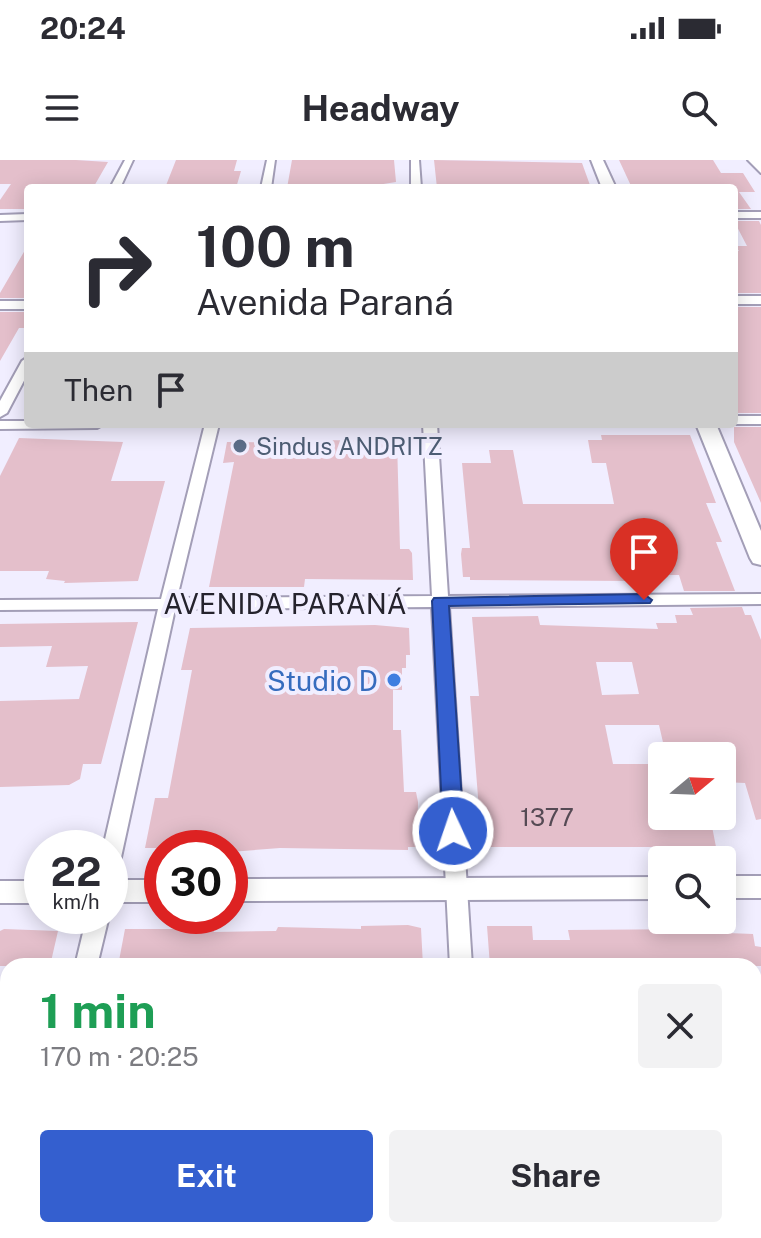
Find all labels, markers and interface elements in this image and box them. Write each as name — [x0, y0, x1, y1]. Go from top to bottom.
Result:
text: 20:24 — [40, 10, 126, 46]
icon: menu — [40, 86, 84, 130]
icon: search — [677, 86, 721, 130]
text: Headway — [302, 87, 459, 129]
text: 100 m — [196, 214, 355, 280]
icon: right — [64, 216, 168, 320]
text: Avenida Paraná — [196, 281, 454, 323]
icon: arrive — [149, 368, 193, 412]
text: Then — [64, 372, 133, 408]
place label: Sindus ANDRITZ — [256, 432, 443, 460]
marker: Sindus ANDRITZ — [231, 437, 249, 455]
pin — [610, 518, 678, 600]
icon: arrive — [622, 530, 666, 574]
street label: AVENIDA PARANÁ — [163, 587, 407, 620]
place label: Studio D — [267, 664, 378, 697]
marker: Studio D — [385, 671, 403, 689]
north arrow — [648, 742, 736, 830]
map controls — [648, 742, 736, 934]
position arrow — [411, 789, 495, 873]
house number: 1377 — [520, 803, 574, 831]
speed limit sign: 30 — [144, 830, 248, 934]
button: search — [648, 846, 736, 934]
text: 22 — [51, 848, 101, 895]
text: km/h — [52, 890, 100, 914]
text: 1 min — [40, 982, 156, 1039]
button: close — [638, 984, 722, 1068]
text: 170 m · 20:25 — [40, 1041, 199, 1072]
button: Exit — [40, 1130, 373, 1222]
button: Share — [389, 1130, 722, 1222]

